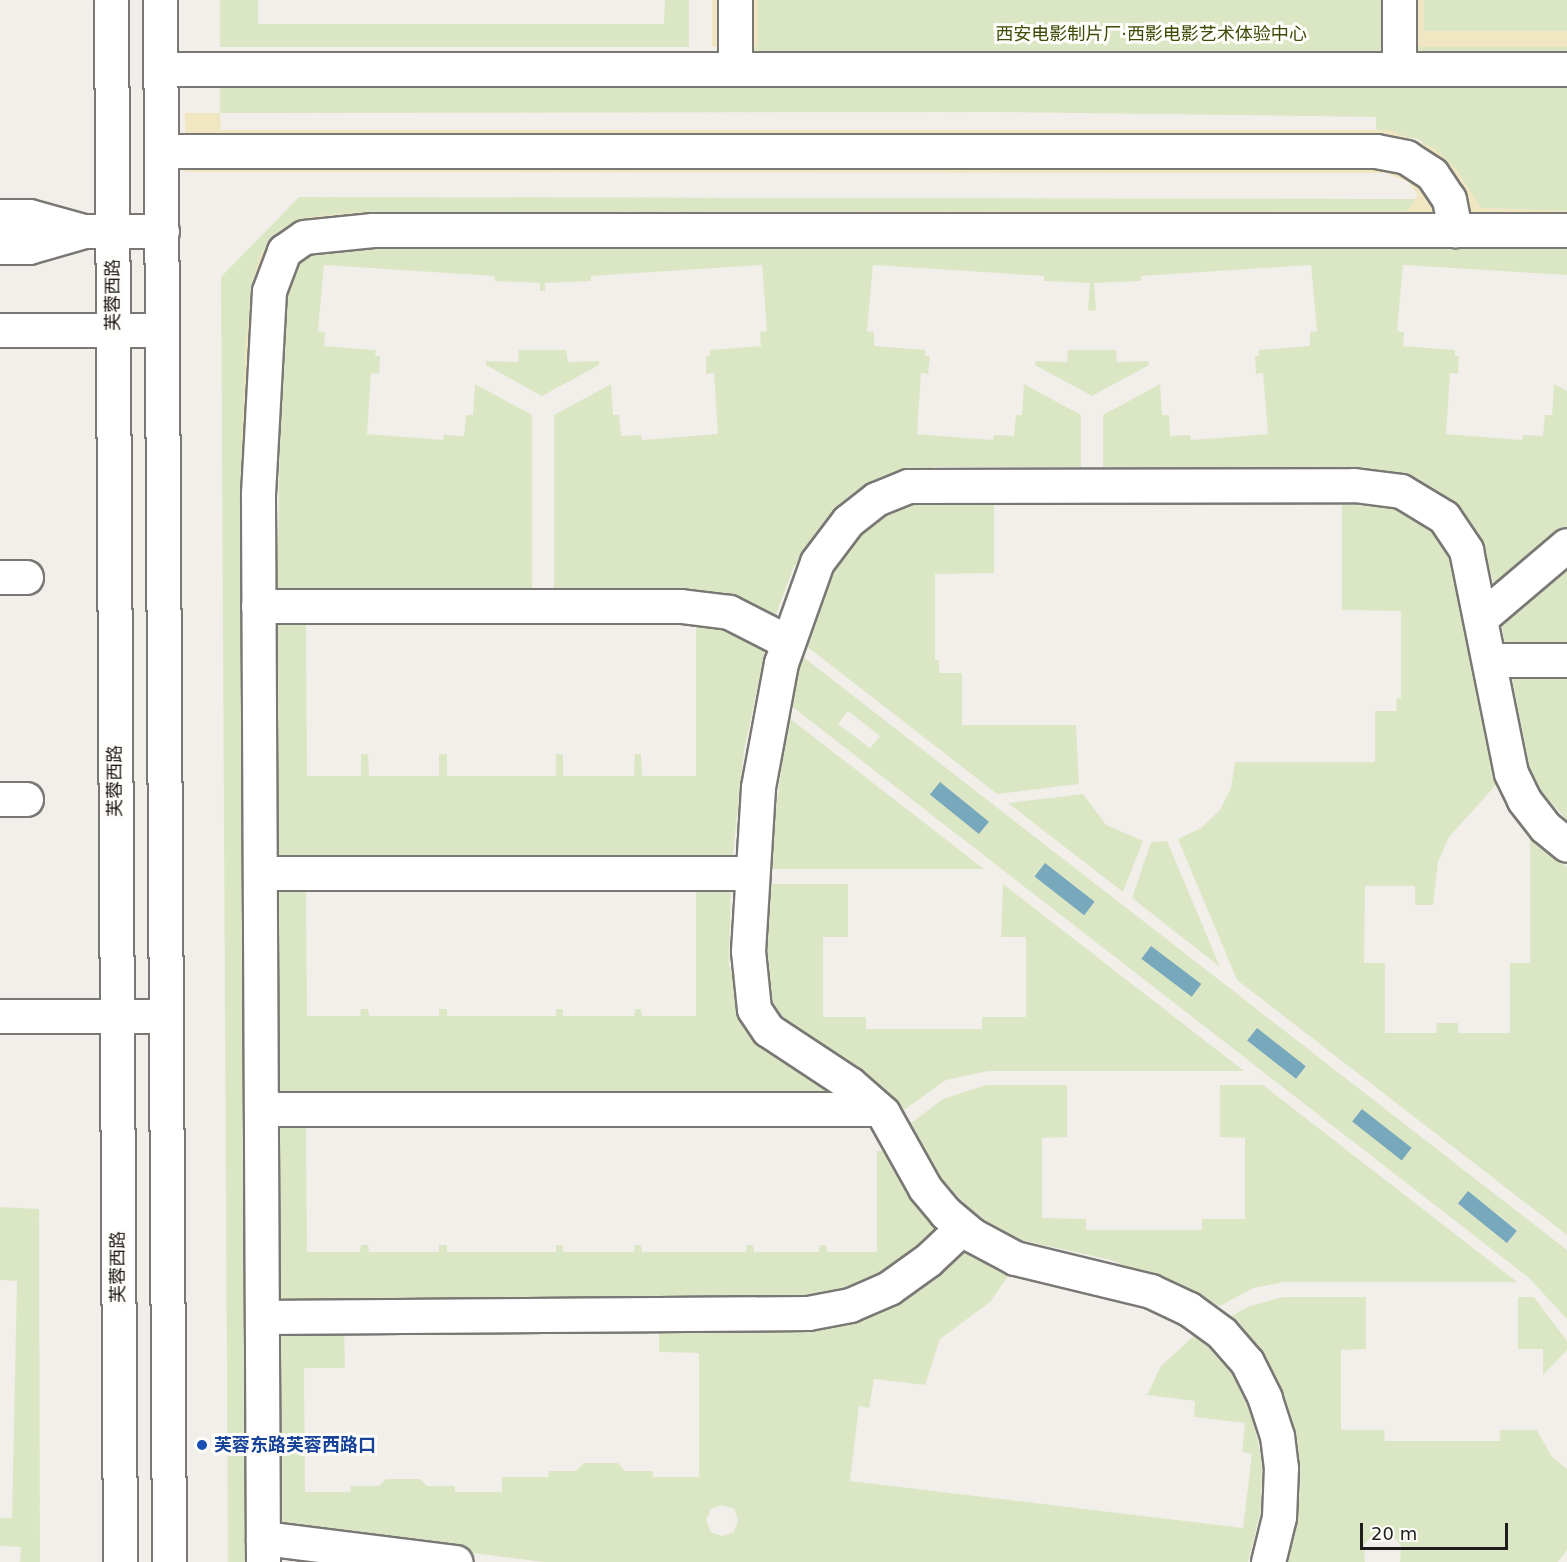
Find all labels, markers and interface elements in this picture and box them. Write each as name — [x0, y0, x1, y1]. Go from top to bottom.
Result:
park label: 西安电影制片厂·西影电影艺术体验中心 — [995, 23, 1307, 45]
street label: 芙蓉西路 — [102, 259, 124, 331]
street label: 芙蓉西路 — [104, 745, 126, 817]
street label: 芙蓉西路 — [107, 1231, 129, 1303]
place label: 芙蓉东路芙蓉西路口 — [214, 1434, 376, 1456]
marker: 芙蓉东路芙蓉西路口 — [195, 1438, 209, 1452]
scale bar — [1363, 1511, 1512, 1549]
text: 20 m — [1371, 1523, 1417, 1544]

